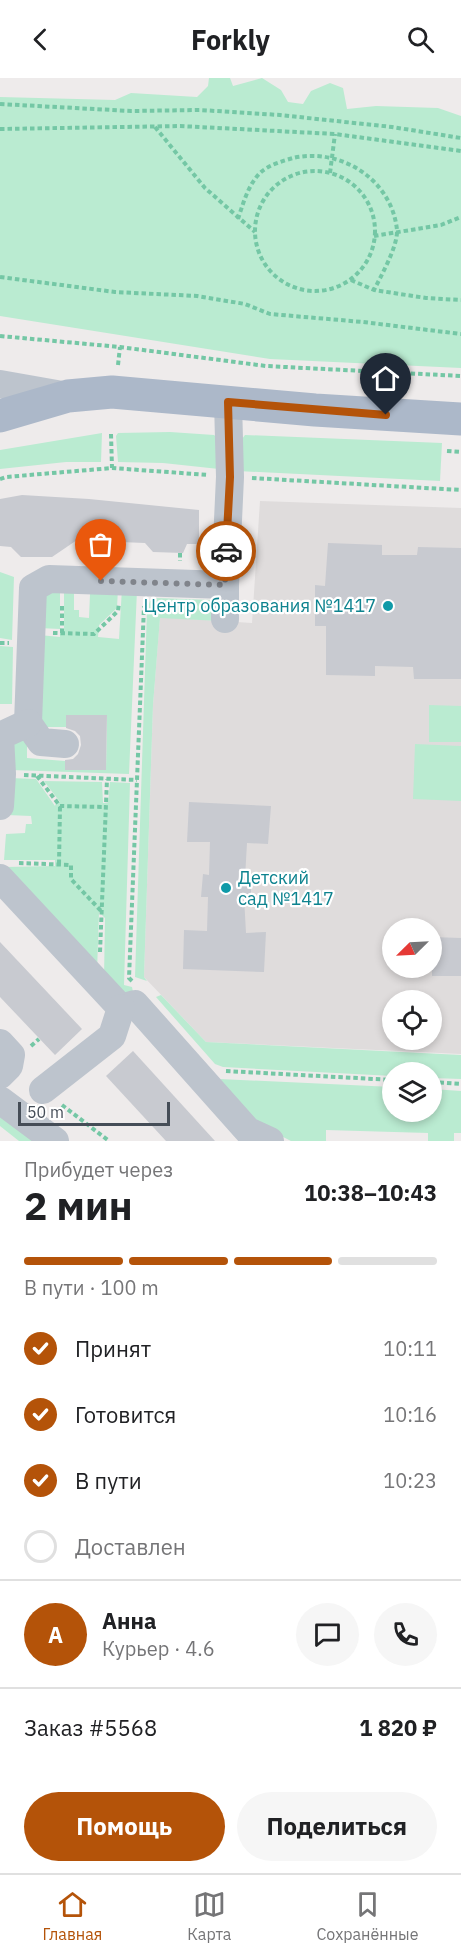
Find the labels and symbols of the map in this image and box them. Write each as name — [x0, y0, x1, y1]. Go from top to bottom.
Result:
pin — [360, 353, 411, 415]
pin — [75, 519, 126, 581]
courier — [196, 521, 256, 581]
place label: Центр образования №1417 — [144, 594, 376, 617]
marker: Центр образования №1417 — [381, 599, 395, 613]
place label: Детский сад №1417 — [238, 866, 334, 910]
marker: Детский сад №1417 — [219, 881, 233, 895]
north arrow — [382, 918, 442, 978]
scale bar — [18, 1099, 170, 1126]

